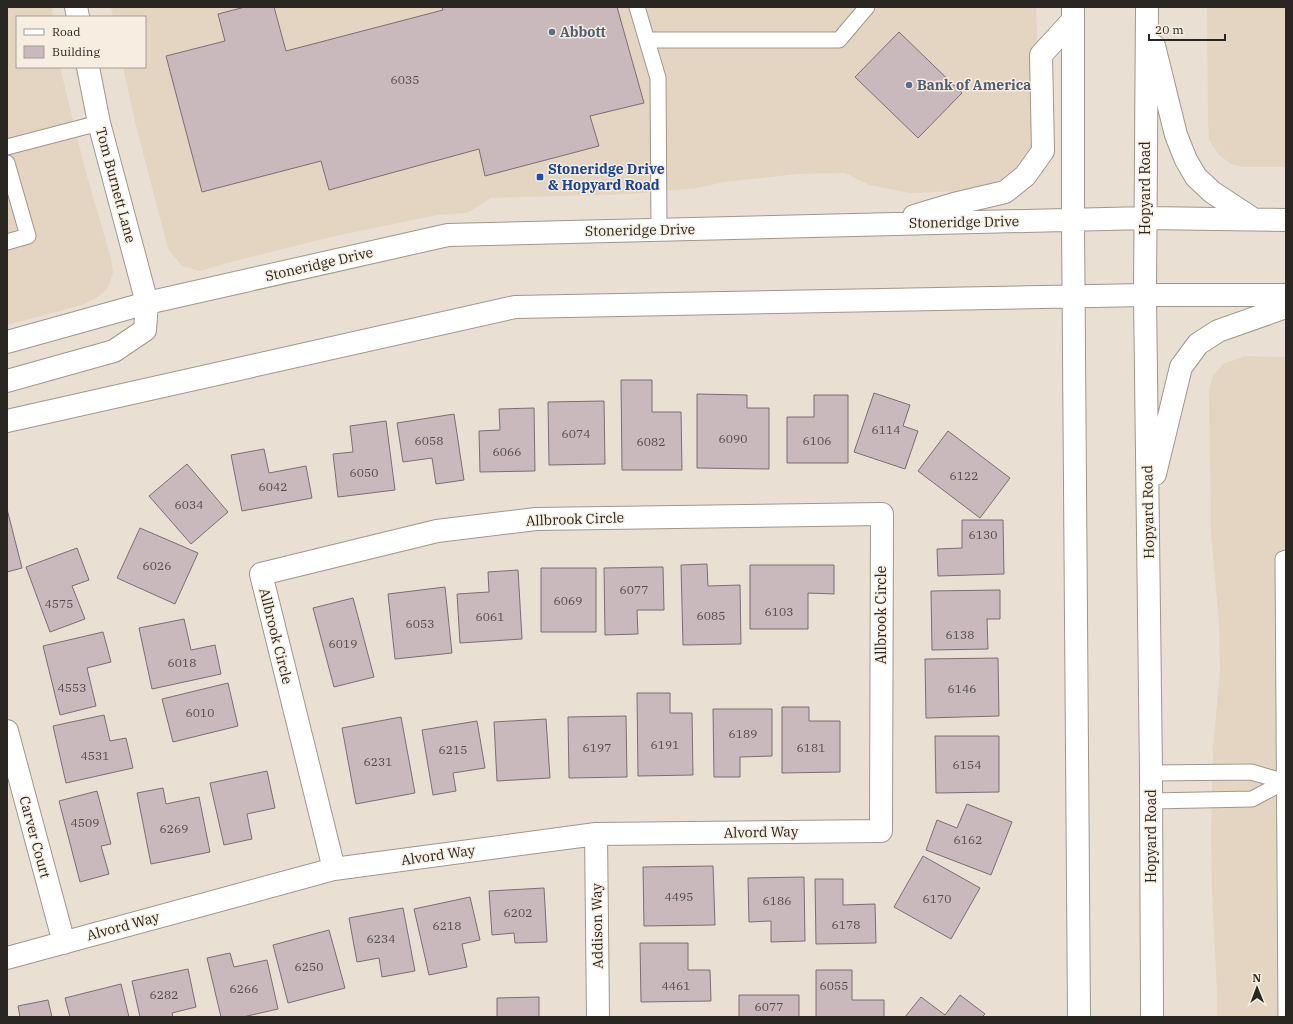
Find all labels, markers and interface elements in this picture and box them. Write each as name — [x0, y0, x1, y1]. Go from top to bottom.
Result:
legend — [16, 16, 146, 68]
scale bar — [1149, 16, 1225, 42]
text: 20 m — [1155, 22, 1184, 37]
place label: Abbott — [560, 23, 606, 41]
text: Road — [52, 24, 81, 39]
marker: Abbott — [547, 27, 557, 37]
text: Building — [52, 44, 100, 59]
house number: 6035 — [391, 72, 419, 87]
place label: Bank of America — [917, 76, 1031, 94]
marker: Bank of America — [904, 80, 914, 90]
street label: Tom Burnett Lane — [92, 125, 140, 245]
street label: Hopyard Road — [1136, 141, 1154, 235]
place label: Stoneridge Drive & Hopyard Road — [548, 160, 665, 194]
marker: Stoneridge Drive & Hopyard Road — [535, 172, 545, 182]
street label: Stoneridge Drive — [909, 212, 1019, 232]
street label: Stoneridge Drive — [585, 220, 695, 240]
street label: Stoneridge Drive — [263, 243, 375, 285]
house number: 6114 — [872, 422, 900, 437]
house number: 6074 — [562, 426, 590, 441]
house number: 6090 — [719, 431, 747, 446]
house number: 6058 — [415, 433, 443, 448]
house number: 6106 — [803, 433, 831, 448]
house number: 6082 — [637, 434, 665, 449]
house number: 6066 — [493, 444, 521, 459]
street label: Hopyard Road — [1138, 464, 1158, 559]
house number: 6050 — [350, 465, 378, 480]
house number: 6122 — [950, 468, 978, 483]
house number: 6042 — [259, 479, 287, 494]
house number: 6034 — [175, 497, 203, 512]
street label: Allbrook Circle — [526, 508, 624, 530]
house number: 6130 — [969, 527, 997, 542]
house number: 6026 — [143, 558, 171, 573]
street label: Allbrook Circle — [872, 566, 890, 664]
house number: 6077 — [620, 582, 648, 597]
street label: Allbrook Circle — [255, 586, 297, 686]
house number: 6069 — [554, 593, 582, 608]
house number: 4575 — [45, 596, 73, 611]
house number: 6103 — [765, 604, 793, 619]
house number: 6085 — [697, 608, 725, 623]
house number: 6061 — [476, 609, 504, 624]
house number: 6053 — [406, 616, 434, 631]
house number: 6138 — [946, 627, 974, 642]
house number: 6019 — [329, 636, 357, 651]
house number: 6018 — [168, 655, 196, 670]
house number: 4553 — [58, 680, 86, 695]
house number: 6146 — [948, 681, 976, 696]
house number: 6010 — [186, 705, 214, 720]
house number: 6189 — [729, 726, 757, 741]
house number: 6191 — [651, 737, 679, 752]
house number: 6197 — [583, 740, 611, 755]
house number: 6181 — [797, 740, 825, 755]
house number: 6215 — [439, 742, 467, 757]
house number: 4531 — [81, 748, 109, 763]
house number: 6231 — [364, 754, 392, 769]
house number: 6154 — [953, 757, 981, 772]
street label: Hopyard Road — [1142, 789, 1160, 883]
street label: Carver Court — [15, 794, 55, 880]
house number: 4509 — [71, 815, 99, 830]
house number: 6269 — [160, 821, 188, 836]
street label: Alvord Way — [724, 822, 799, 842]
house number: 6162 — [954, 832, 982, 847]
street label: Alvord Way — [400, 841, 477, 869]
street label: Addison Way — [587, 883, 607, 969]
house number: 4495 — [665, 889, 693, 904]
house number: 6170 — [923, 891, 951, 906]
house number: 6186 — [763, 893, 791, 908]
house number: 6202 — [504, 905, 532, 920]
street label: Alvord Way — [85, 908, 162, 944]
house number: 6178 — [832, 917, 860, 932]
house number: 6218 — [433, 918, 461, 933]
house number: 6234 — [367, 931, 395, 946]
house number: 6250 — [295, 959, 323, 974]
north arrow — [1237, 968, 1277, 1008]
text: N — [1252, 971, 1262, 985]
house number: 4461 — [662, 978, 690, 993]
house number: 6055 — [820, 978, 848, 993]
house number: 6266 — [230, 981, 258, 996]
house number: 6282 — [150, 987, 178, 1002]
house number: 6077 — [755, 999, 783, 1014]

